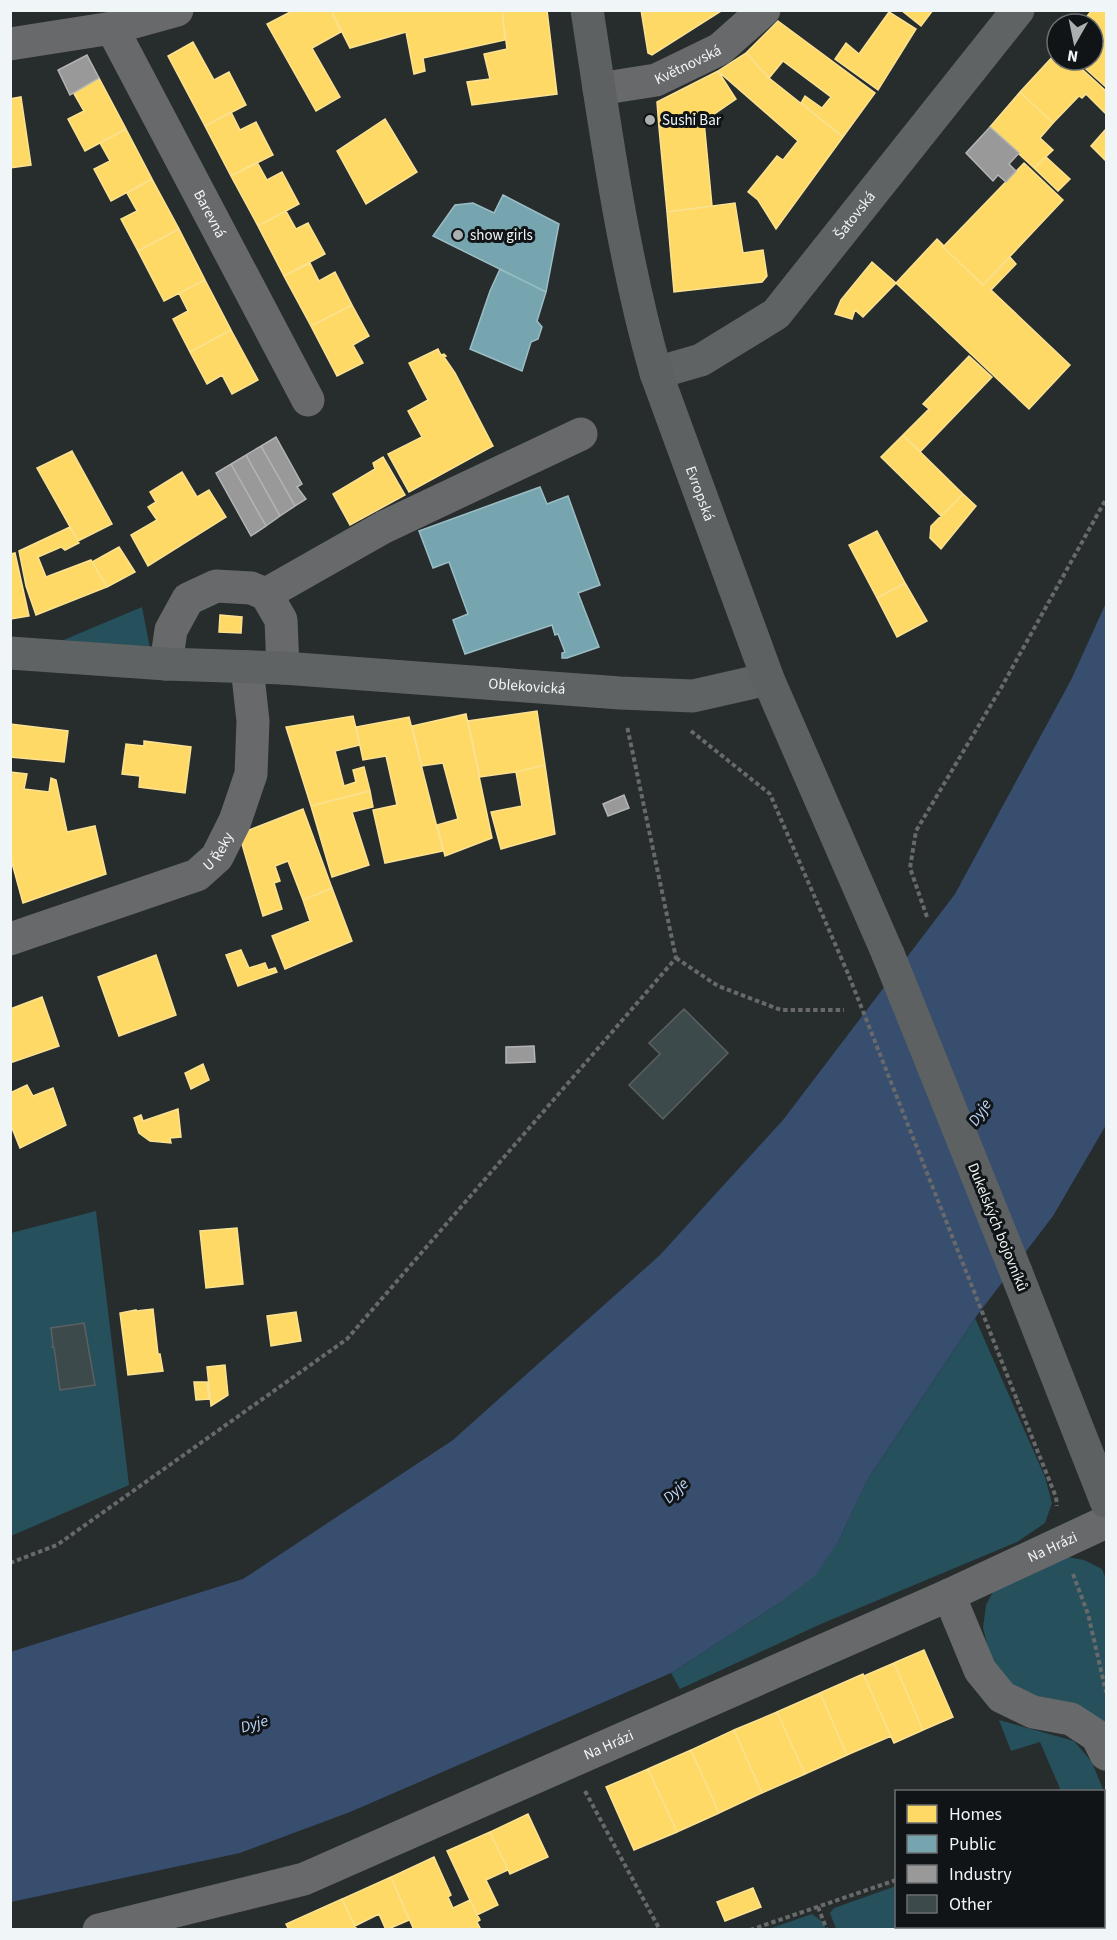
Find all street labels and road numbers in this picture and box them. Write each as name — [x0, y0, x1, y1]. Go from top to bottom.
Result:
street label: Květnovská — [651, 40, 725, 90]
street label: Barevná — [188, 186, 231, 242]
street label: Šatovská — [829, 187, 881, 244]
street label: Evropská — [680, 463, 719, 524]
street label: Oblekovická — [488, 673, 566, 700]
street label: U Řeky — [198, 828, 239, 876]
street label: Dukelských bojovníků — [962, 1160, 1033, 1295]
street label: Na Hrázi — [1024, 1527, 1081, 1568]
street label: Na Hrázi — [580, 1725, 637, 1766]

